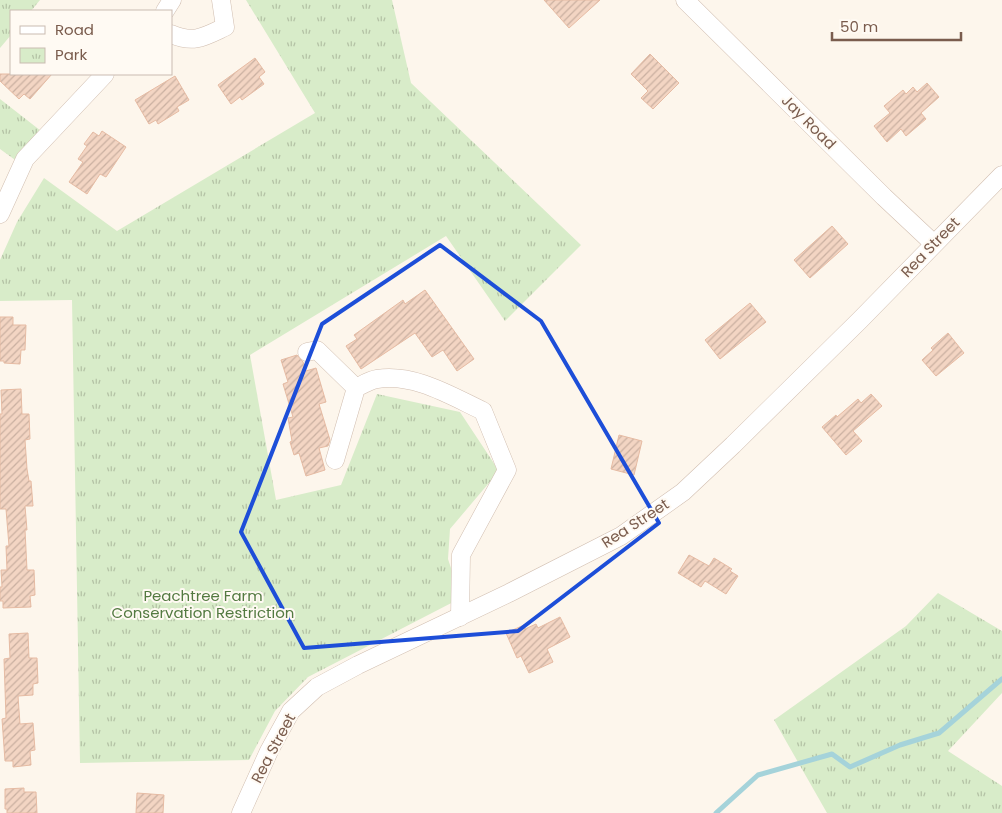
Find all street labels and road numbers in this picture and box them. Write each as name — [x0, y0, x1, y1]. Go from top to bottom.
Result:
street label: Jay Road — [777, 90, 841, 154]
street label: Rea Street — [896, 212, 964, 282]
street label: Rea Street — [597, 493, 673, 553]
street label: Rea Street — [246, 709, 300, 787]

